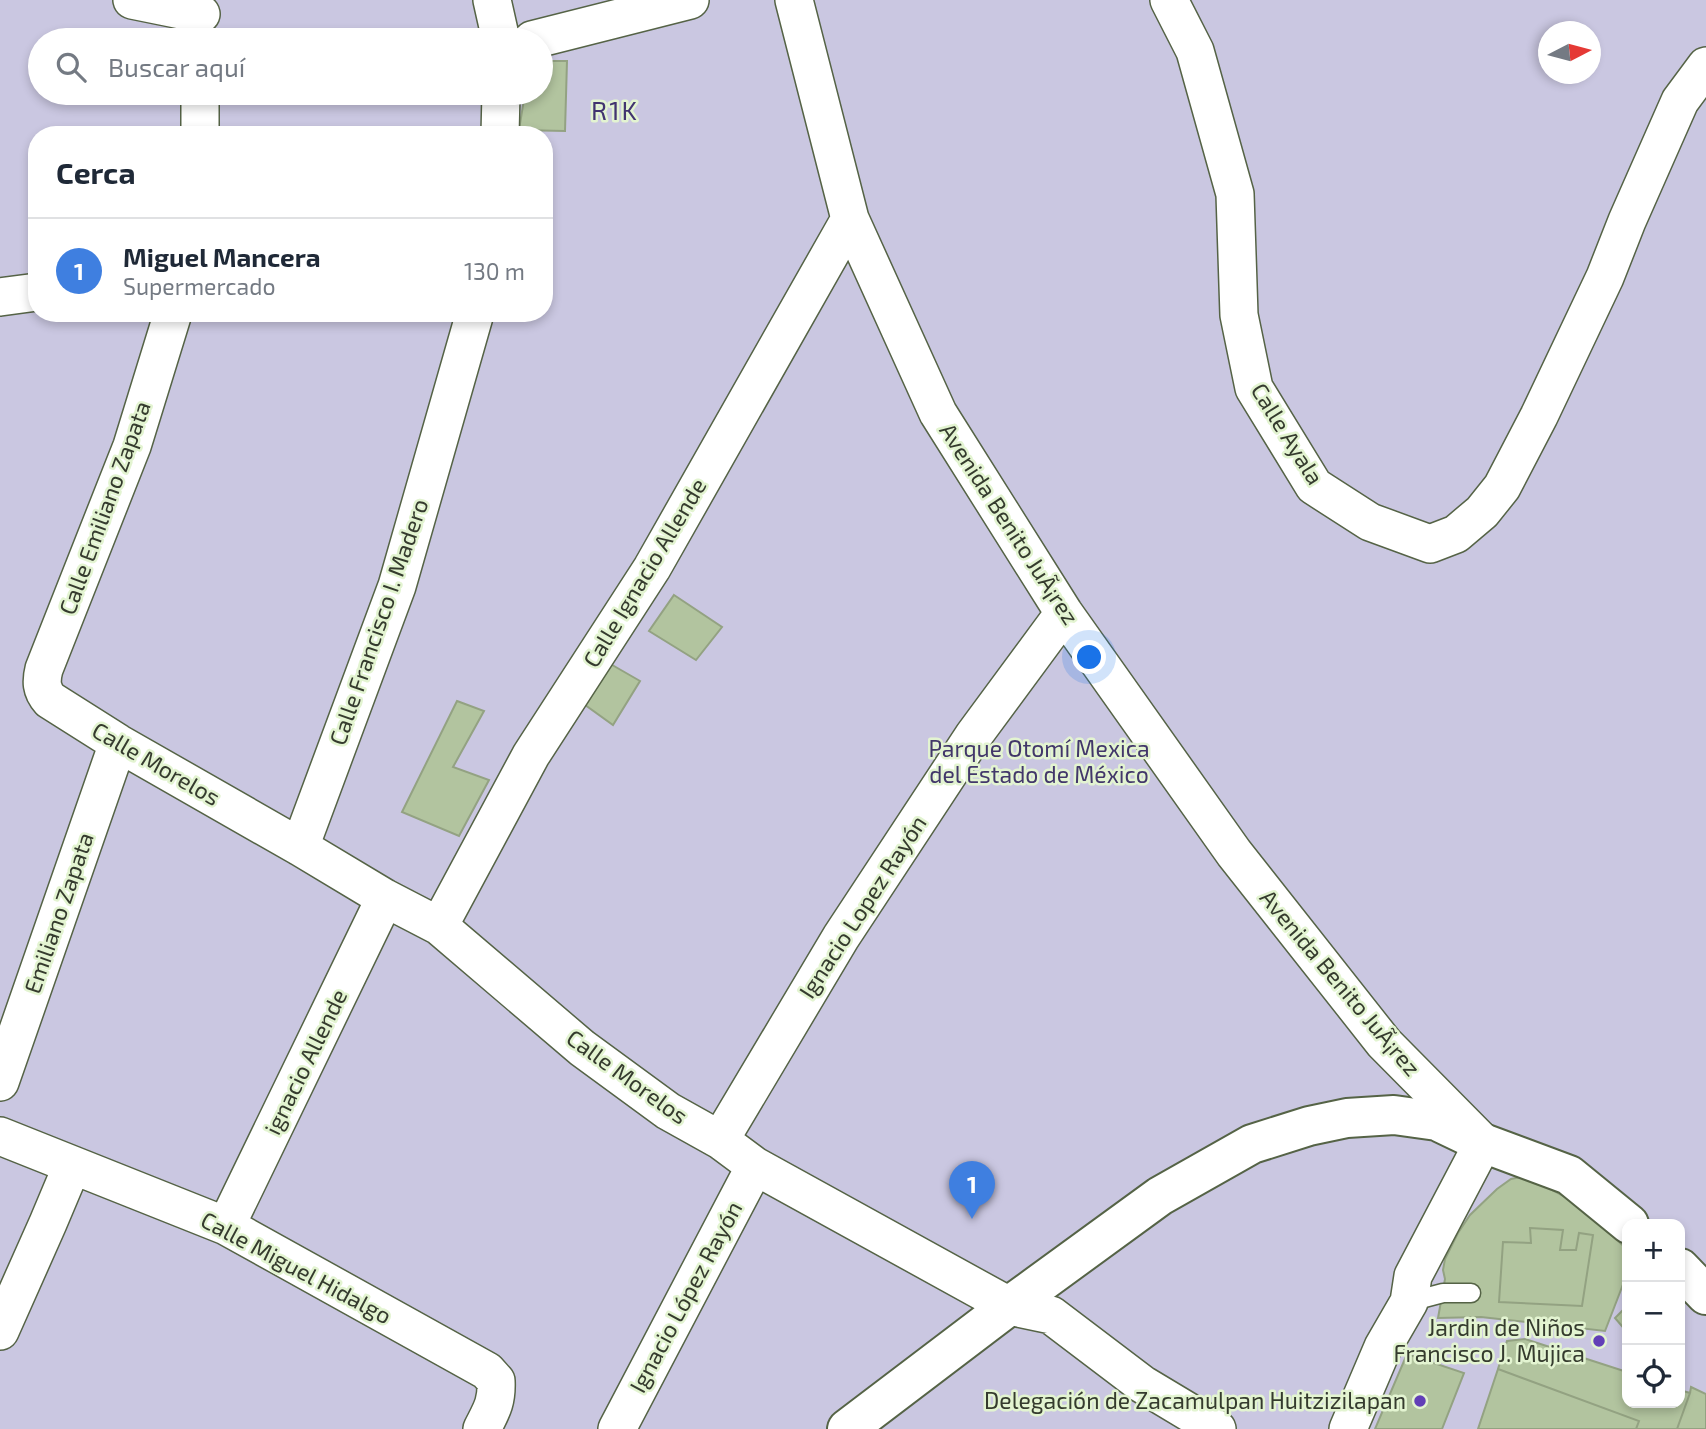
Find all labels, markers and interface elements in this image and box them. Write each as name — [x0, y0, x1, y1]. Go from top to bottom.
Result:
north arrow — [1538, 21, 1601, 84]
search box — [28, 28, 553, 105]
icon: search — [52, 48, 90, 86]
text: Buscar aquí — [108, 51, 245, 82]
district label: R1K — [591, 94, 639, 125]
text: Cerca — [56, 154, 136, 190]
text: Miguel Mancera — [123, 241, 321, 272]
text: 1 — [74, 257, 84, 285]
text: 130 m — [464, 257, 525, 285]
text: Supermercado — [123, 272, 275, 300]
street label: Calle Ayala — [1246, 378, 1330, 489]
street label: Calle Emiliano Zapata — [52, 397, 156, 618]
street label: Avenida Benito JuÃ¡rez — [934, 417, 1085, 629]
street label: Calle Ignacio Allende — [577, 473, 712, 672]
street label: Calle Francisco I. Madero — [323, 495, 433, 749]
your location — [1072, 640, 1106, 674]
street label: Calle Morelos — [88, 715, 225, 811]
park label: Parque Otomí Mexica del Estado de México — [928, 734, 1150, 788]
street label: Ignacio Lopez Rayón — [793, 810, 932, 1003]
street label: Emiliano Zapata — [17, 828, 99, 997]
street label: Avenida Benito JuÃ¡rez — [1255, 884, 1427, 1081]
street label: ignacio Allende — [258, 984, 352, 1139]
street label: Calle Morelos — [562, 1023, 694, 1130]
pin: 1 — [949, 1161, 995, 1219]
street label: Ignacio López Rayón — [623, 1196, 747, 1397]
street label: Calle Miguel Hidalgo — [196, 1205, 397, 1329]
map controls — [1622, 1219, 1685, 1408]
button: + — [1622, 1219, 1685, 1282]
button: − — [1622, 1282, 1685, 1345]
place label: Jardin de Niños Francisco J. Mujica — [1394, 1313, 1585, 1367]
marker: Jardin de Niños Francisco J. Mujica — [1591, 1333, 1607, 1349]
button: locate — [1622, 1345, 1685, 1408]
place label: Delegación de Zacamulpan Huitzizilapan — [984, 1386, 1406, 1414]
marker: Delegación de Zacamulpan Huitzizilapan — [1412, 1393, 1428, 1409]

